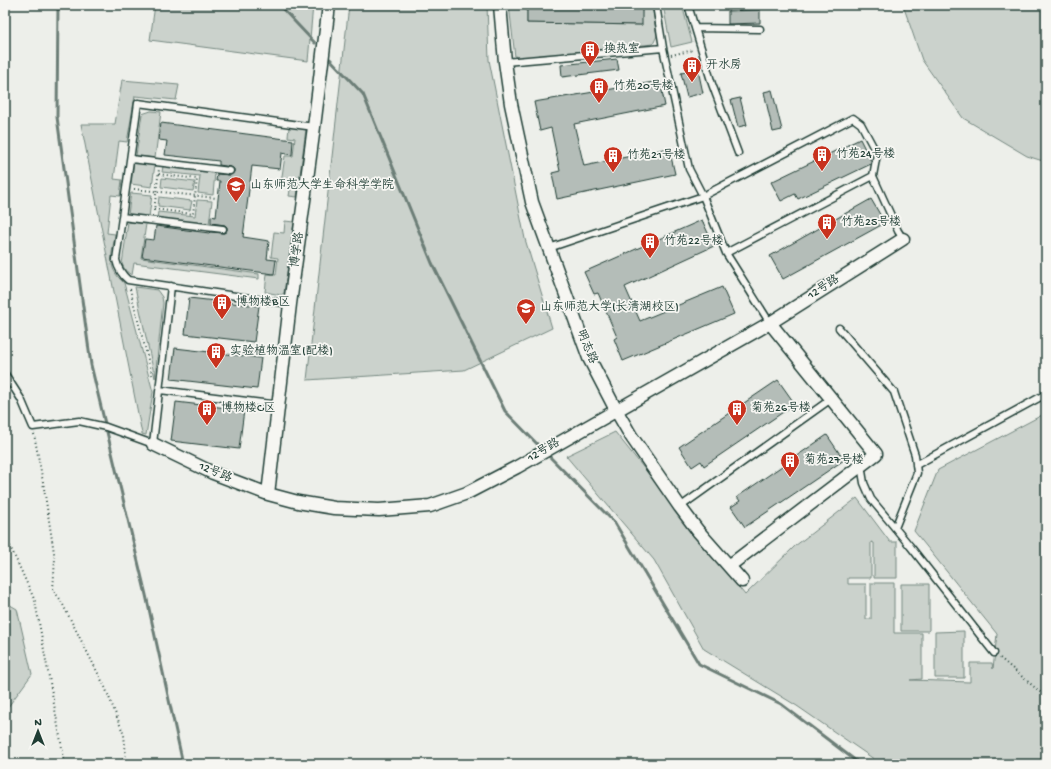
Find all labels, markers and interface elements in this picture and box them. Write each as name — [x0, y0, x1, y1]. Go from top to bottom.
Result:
building icon: 换热室 — [579, 39, 601, 67]
place label: 换热室 — [604, 41, 640, 57]
building icon: 开水房 — [681, 55, 703, 83]
place label: 开水房 — [706, 58, 742, 73]
building icon: 竹苑20号楼 — [588, 76, 610, 104]
place label: 竹苑20号楼 — [613, 79, 674, 94]
building icon: 竹苑24号楼 — [811, 144, 833, 172]
building icon: 竹苑21号楼 — [602, 145, 624, 173]
place label: 竹苑24号楼 — [836, 147, 896, 162]
place label: 竹苑21号楼 — [627, 148, 686, 163]
school or university icon: 山东师范大学生命科学学院 — [225, 175, 247, 203]
place label: 山东师范大学生命科学学院 — [250, 177, 394, 193]
building icon: 竹苑25号楼 — [816, 212, 838, 240]
place label: 竹苑25号楼 — [841, 215, 901, 230]
street label: 博学路 — [287, 231, 307, 269]
building icon: 竹苑22号楼 — [639, 231, 661, 259]
place label: 竹苑22号楼 — [664, 234, 724, 249]
street label: 12号路 — [804, 272, 842, 304]
building icon: 博物楼B区 — [211, 292, 233, 320]
place label: 博物楼B区 — [236, 294, 290, 310]
school or university icon: 山东师范大学(长清湖校区) — [515, 297, 537, 325]
place label: 山东师范大学(长清湖校区) — [540, 300, 679, 315]
street label: 明志路 — [573, 327, 600, 366]
building icon: 实验植物温室(配楼) — [205, 341, 227, 369]
place label: 实验植物温室(配楼) — [230, 343, 333, 359]
building icon: 博物楼C区 — [196, 398, 218, 426]
building icon: 菊苑26号楼 — [726, 398, 748, 426]
place label: 博物楼C区 — [221, 400, 276, 416]
place label: 菊苑26号楼 — [751, 401, 811, 416]
street label: 12号路 — [524, 435, 563, 466]
building icon: 菊苑27号楼 — [779, 450, 801, 478]
place label: 菊苑27号楼 — [804, 453, 864, 468]
street label: 12号路 — [195, 458, 234, 486]
north arrow — [18, 711, 58, 751]
text: N — [34, 717, 42, 729]

